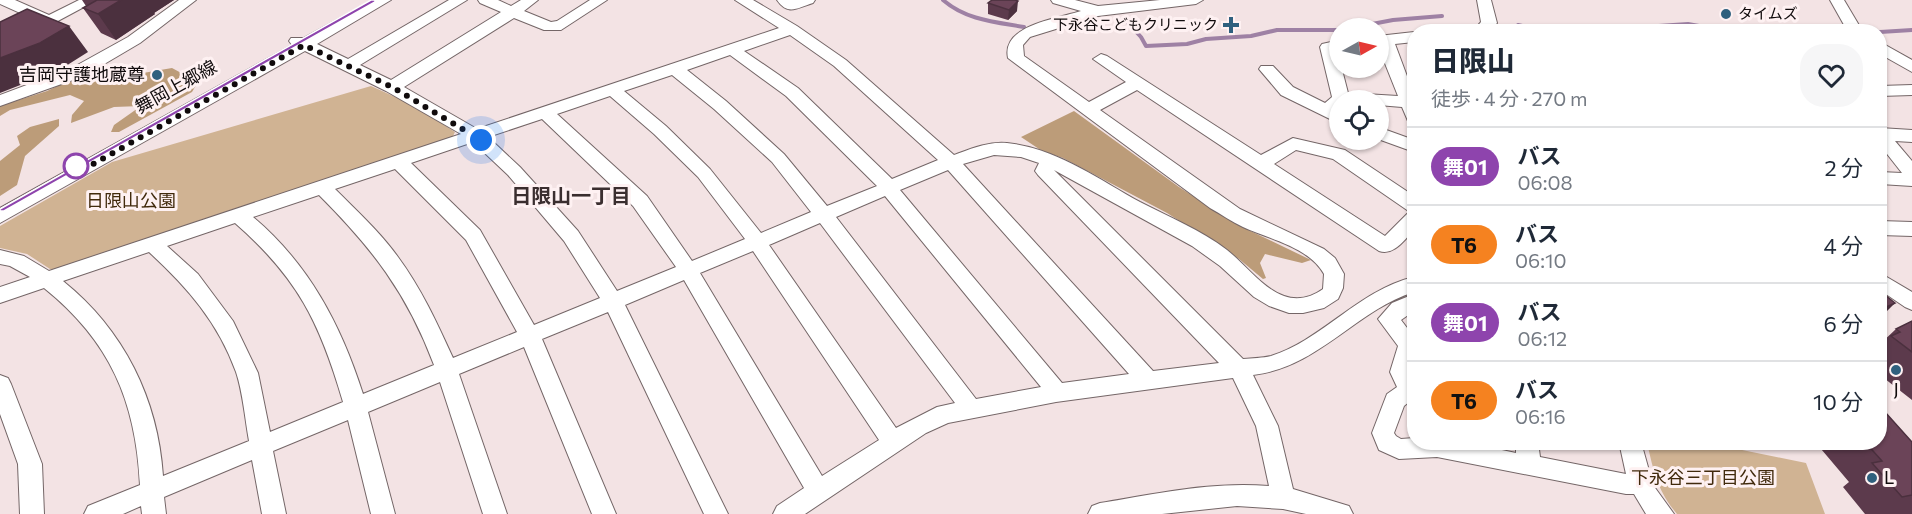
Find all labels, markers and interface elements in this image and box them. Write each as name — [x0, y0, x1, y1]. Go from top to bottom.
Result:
place label: タイムズ — [1738, 4, 1798, 22]
marker: タイムズ — [1719, 7, 1733, 21]
place label: 下永谷こどもクリニック — [1053, 15, 1218, 33]
marker: 下永谷こどもクリニック — [1222, 16, 1240, 34]
north arrow — [1329, 18, 1389, 78]
map controls — [1329, 18, 1389, 150]
text: 日限山 — [1431, 43, 1515, 77]
button: heart — [1800, 44, 1863, 107]
street label: 舞岡上郷線 — [131, 55, 220, 118]
place label: 吉岡守護地蔵尊 — [19, 63, 145, 85]
marker: 吉岡守護地蔵尊 — [150, 68, 164, 82]
text: 徒歩 · 4 分 · 270 m — [1431, 86, 1587, 110]
button: locate — [1329, 90, 1389, 150]
your location — [466, 125, 496, 155]
text: バス — [1517, 142, 1561, 169]
unlabelled marker — [63, 153, 89, 179]
text: 舞01 — [1443, 154, 1487, 179]
text: 2 分 — [1825, 154, 1863, 181]
text: 06:08 — [1517, 170, 1573, 194]
district label: 日限山一丁目 — [511, 183, 631, 207]
park label: 日限山公園 — [86, 189, 176, 211]
text: バス — [1515, 220, 1559, 247]
text: T6 — [1451, 232, 1477, 257]
text: 4 分 — [1824, 232, 1863, 259]
text: 06:10 — [1515, 248, 1567, 272]
text: バス — [1517, 298, 1561, 325]
text: 舞01 — [1443, 310, 1487, 335]
text: 6 分 — [1823, 310, 1863, 337]
text: 06:12 — [1517, 326, 1567, 350]
marker: J — [1889, 363, 1903, 377]
text: バス — [1515, 376, 1559, 403]
place label: J — [1893, 378, 1899, 400]
text: T6 — [1451, 388, 1477, 413]
text: 10 分 — [1813, 388, 1863, 415]
text: 06:16 — [1515, 404, 1566, 428]
park label: 下永谷三丁目公園 — [1631, 466, 1775, 488]
place label: L — [1884, 466, 1894, 488]
marker: L — [1865, 471, 1879, 485]

